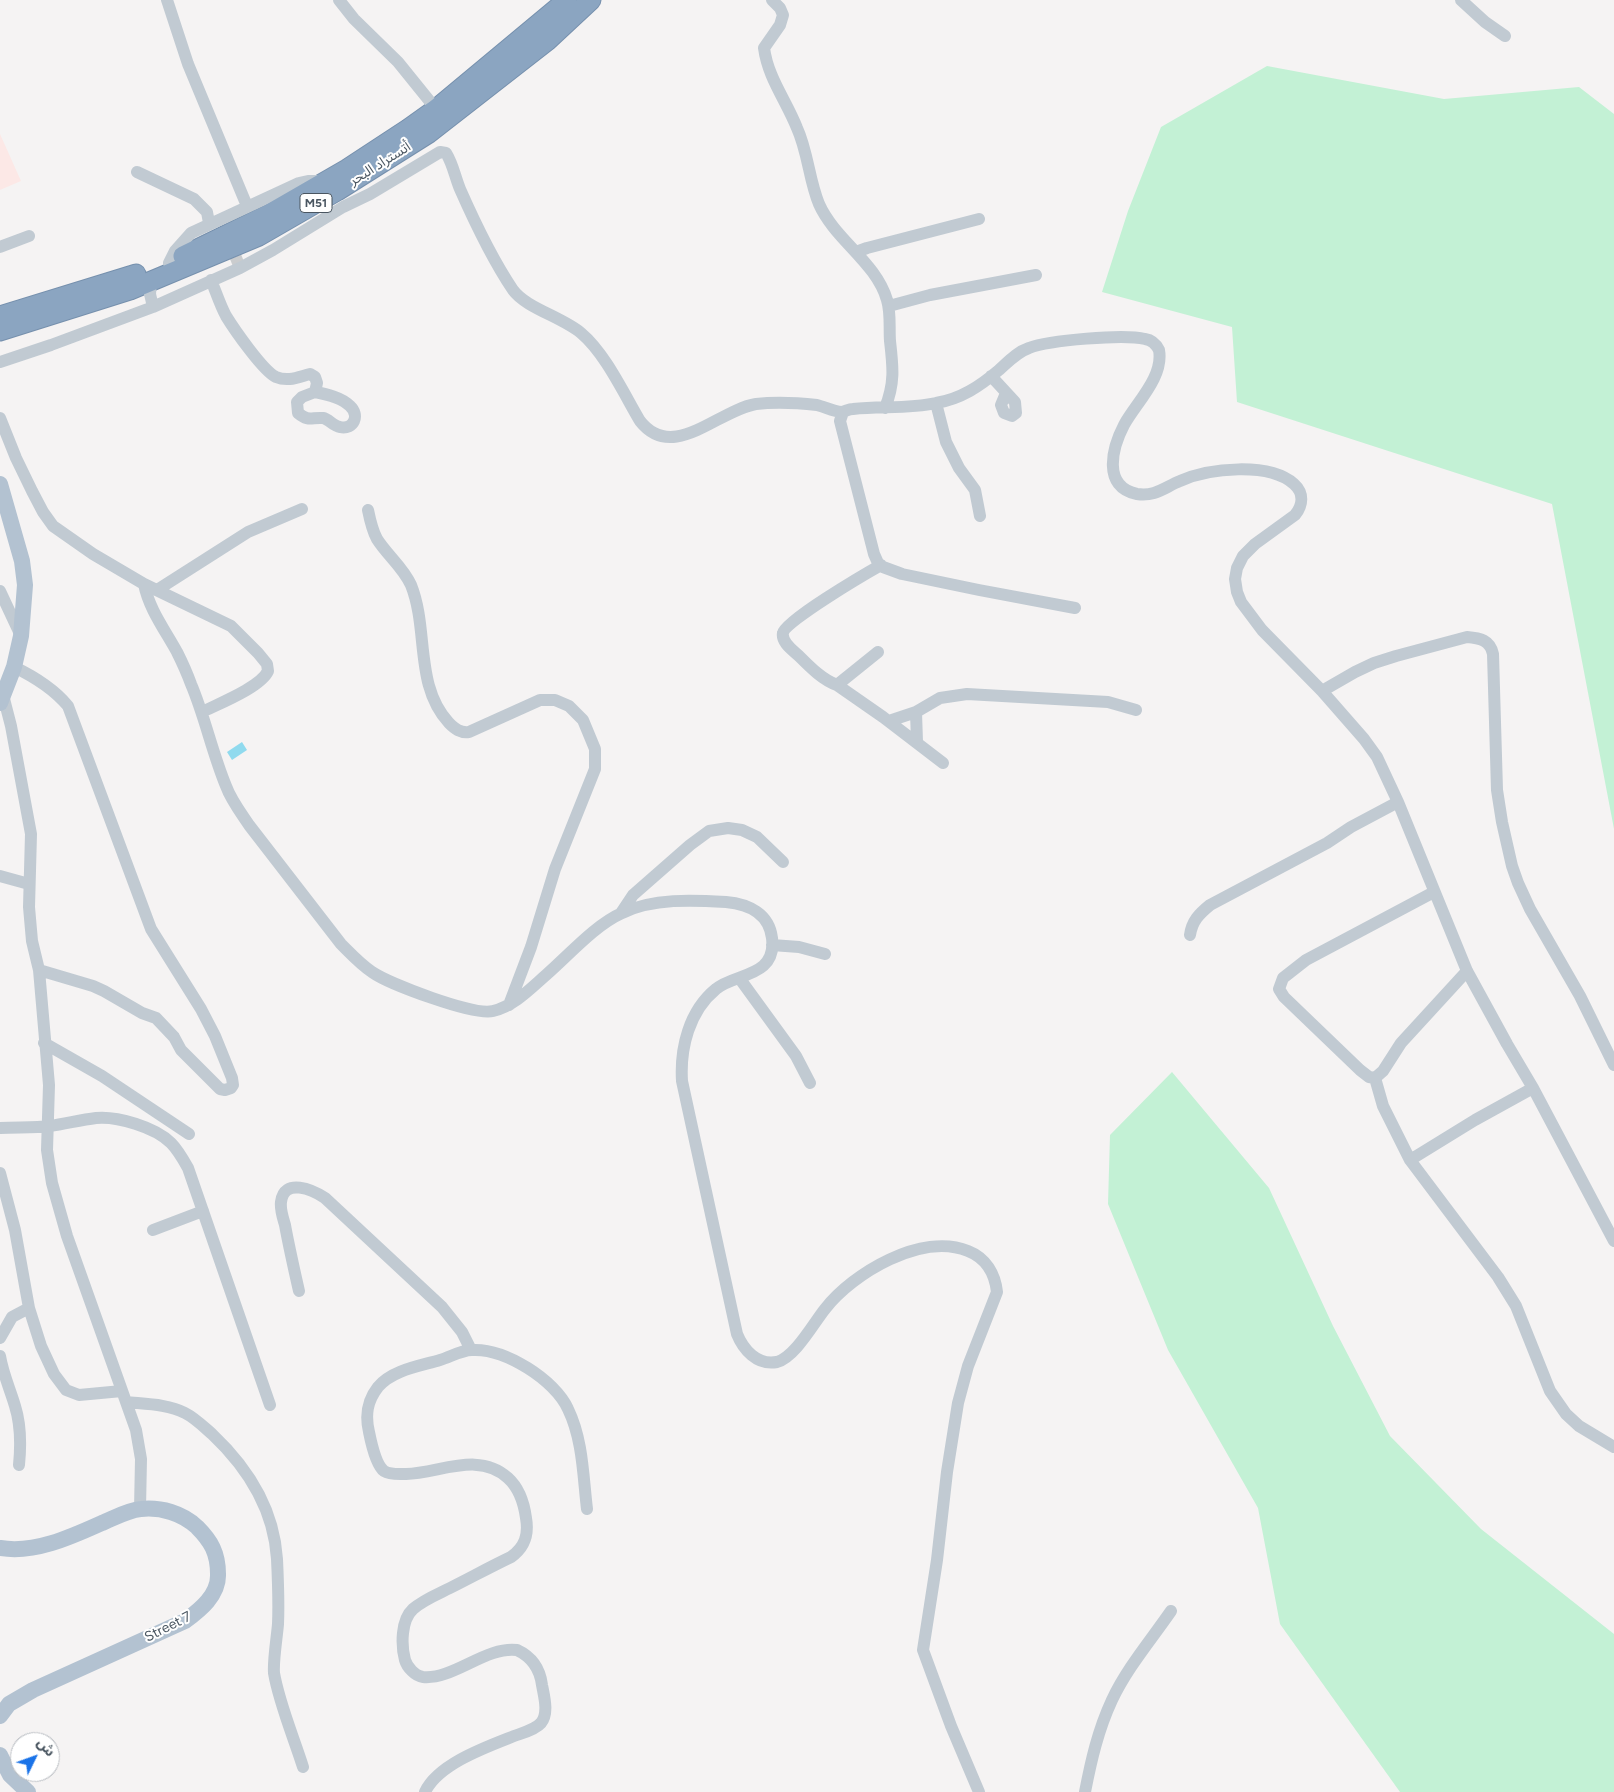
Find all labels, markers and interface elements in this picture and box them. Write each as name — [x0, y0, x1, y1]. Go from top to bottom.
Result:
street label: أتستراد البحر — [346, 138, 414, 190]
road number: M51 — [300, 194, 332, 212]
street label: Street 7 — [142, 1608, 194, 1646]
north arrow — [10, 1732, 60, 1782]
text: ش — [33, 1734, 59, 1760]

